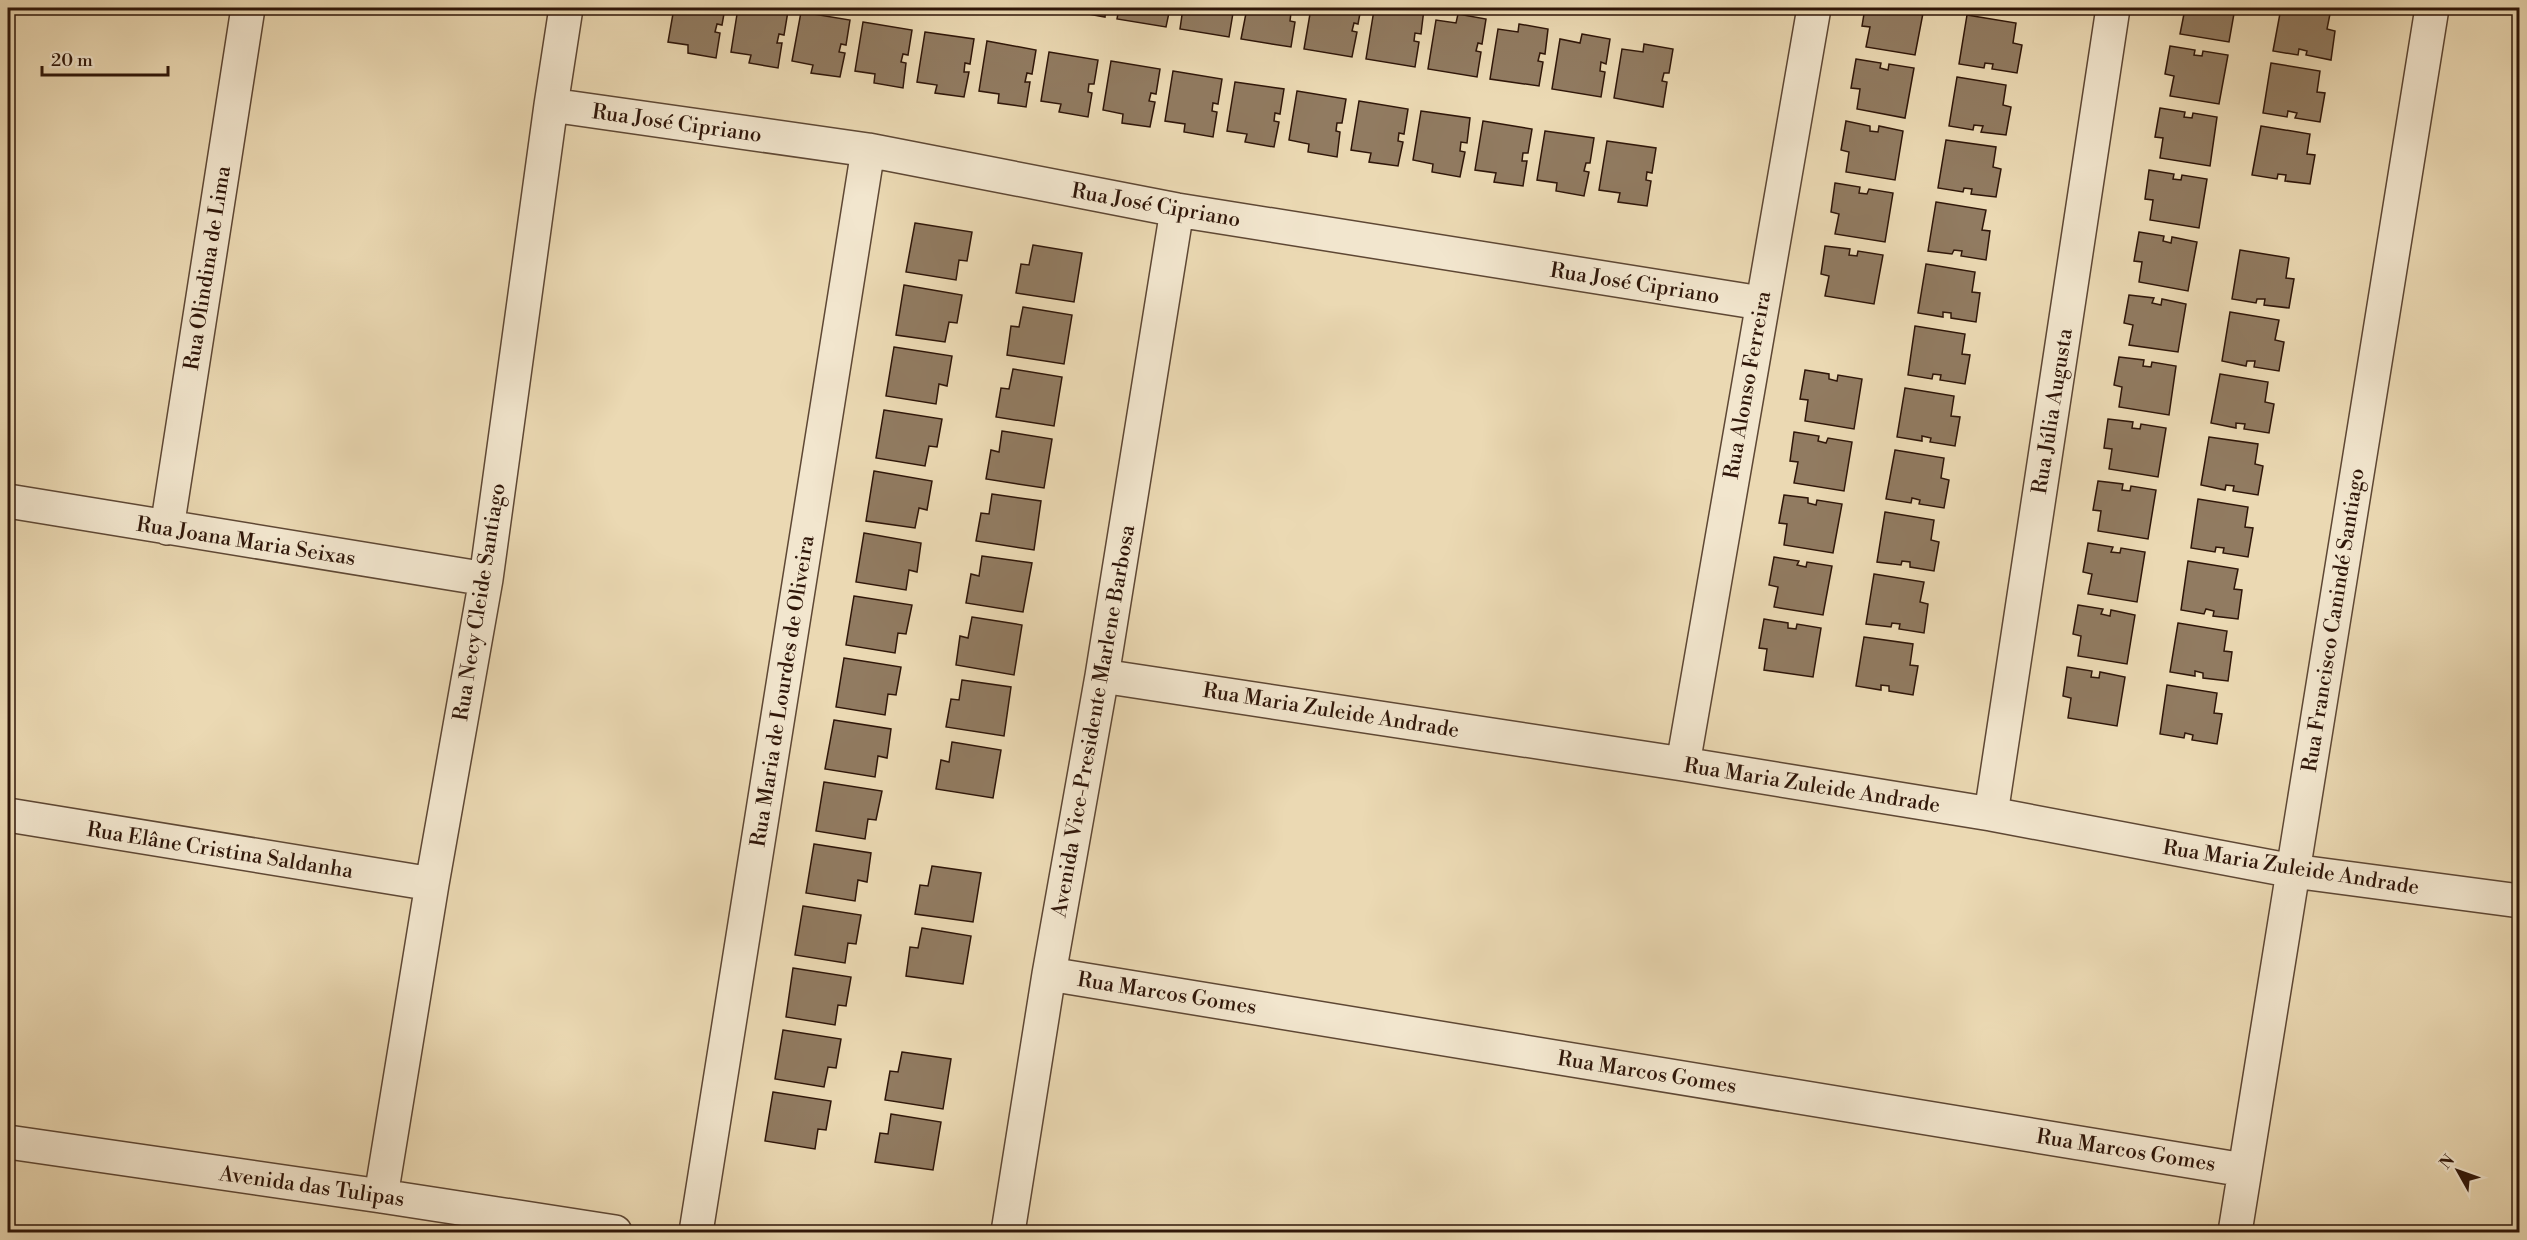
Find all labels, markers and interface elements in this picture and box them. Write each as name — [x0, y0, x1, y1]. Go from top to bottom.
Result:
scale bar — [42, 39, 168, 77]
text: 20 m — [51, 49, 93, 72]
street label: Rua José Cipriano — [590, 99, 763, 149]
street label: Rua Olindina de Lima — [179, 164, 237, 372]
street label: Rua José Cipriano — [1069, 178, 1242, 234]
street label: Rua José Cipriano — [1548, 258, 1721, 310]
street label: Rua Alonso Ferreira — [1719, 289, 1777, 481]
street label: Rua Júlia Augusta — [2027, 326, 2079, 496]
street label: Rua Francisco Canindé Santiago — [2297, 466, 2371, 774]
street label: Rua Necy Cleide Santiago — [448, 481, 512, 723]
street label: Rua Joana Maria Seixas — [135, 512, 357, 572]
street label: Avenida Vice-Presidente Marlene Barbosa — [1046, 523, 1141, 920]
street label: Rua Maria de Lourdes de Oliveira — [745, 533, 821, 849]
street label: Rua Maria Zuleide Andrade — [1201, 678, 1461, 744]
street label: Rua Maria Zuleide Andrade — [1682, 753, 1942, 819]
street label: Rua Elâne Cristina Saldanha — [85, 817, 355, 885]
street label: Rua Maria Zuleide Andrade — [2161, 835, 2421, 901]
street label: Rua Marcos Gomes — [1075, 967, 1258, 1021]
street label: Rua Marcos Gomes — [1555, 1046, 1738, 1100]
street label: Rua Marcos Gomes — [2034, 1124, 2217, 1178]
north arrow — [2428, 1141, 2488, 1201]
text: N — [2436, 1150, 2459, 1173]
street label: Avenida das Tulipas — [217, 1161, 406, 1213]

